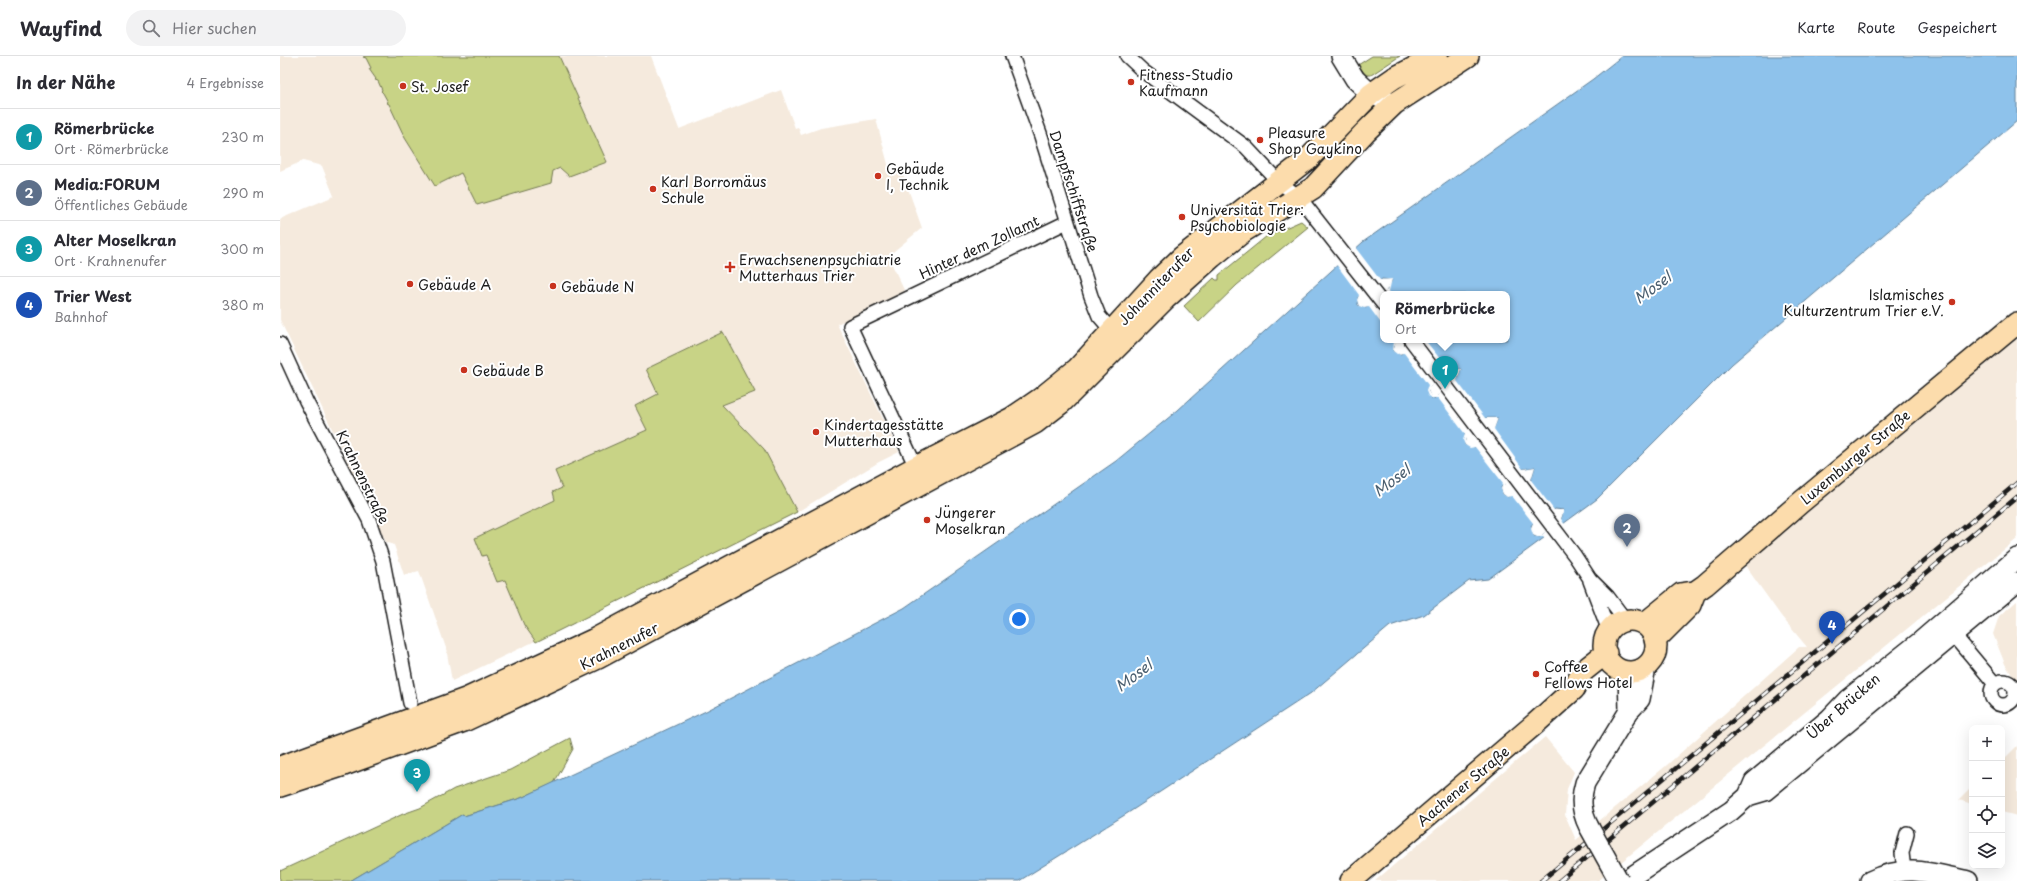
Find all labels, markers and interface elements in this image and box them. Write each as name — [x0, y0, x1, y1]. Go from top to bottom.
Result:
search box — [126, 10, 406, 46]
text: Wayfind — [20, 14, 102, 42]
text: Hier suchen — [172, 16, 257, 39]
icon: search — [140, 17, 162, 39]
text: Karte — [1797, 17, 1835, 38]
text: Route — [1857, 17, 1895, 38]
text: Gespeichert — [1917, 17, 1997, 38]
place label: Fitness-Studio Kaufmann — [1139, 64, 1233, 101]
text: In der Nähe — [16, 69, 115, 95]
text: 4 Ergebnisse — [187, 73, 264, 92]
place label: St. Josef — [411, 76, 470, 97]
marker: Fitness-Studio Kaufmann — [1126, 77, 1136, 87]
marker: St. Josef — [398, 81, 408, 91]
text: Römerbrücke — [54, 116, 154, 139]
place label: Pleasure Shop Gaykino — [1268, 122, 1362, 159]
text: 1 — [26, 127, 32, 146]
text: 230 m — [222, 127, 264, 146]
street label: Dampfschiffstraße — [1044, 127, 1104, 255]
marker: Pleasure Shop Gaykino — [1255, 135, 1265, 145]
text: Ort · Römerbrücke — [54, 139, 169, 158]
place label: Gebäude I, Technik — [886, 158, 949, 195]
place label: Karl Borromäus Schule — [661, 171, 767, 208]
marker: Gebäude I, Technik — [873, 171, 883, 181]
text: Media:FORUM — [54, 172, 160, 195]
text: 2 — [24, 183, 34, 202]
text: 290 m — [223, 183, 264, 202]
marker: Karl Borromäus Schule — [648, 184, 658, 194]
text: Öffentliches Gebäude — [54, 195, 188, 214]
place label: Universität Trier: Psychobiologie — [1190, 199, 1304, 236]
street label: Hinter dem Zollamt — [916, 210, 1043, 284]
marker: Universität Trier: Psychobiologie — [1177, 212, 1187, 222]
text: Alter Moselkran — [54, 228, 177, 251]
text: 3 — [25, 239, 33, 258]
text: 300 m — [220, 239, 264, 258]
street label: Johanniterufer — [1113, 242, 1199, 330]
place label: Erwachsenenpsychiatrie Mutterhaus Trier — [739, 249, 901, 286]
text: Ort · Krahnenufer — [54, 251, 166, 270]
marker: Erwachsenenpsychiatrie Mutterhaus Trier — [724, 261, 736, 273]
water label: Mosel — [1629, 264, 1678, 308]
place label: Gebäude A — [418, 274, 492, 295]
place label: Gebäude N — [561, 276, 635, 297]
marker: Gebäude A — [405, 279, 415, 289]
marker: Gebäude N — [548, 281, 558, 291]
text: Trier West — [54, 284, 132, 307]
place label: Islamisches Kulturzentrum Trier e.V. — [1783, 284, 1944, 321]
popup — [1380, 291, 1510, 343]
text: 4 — [25, 295, 33, 314]
text: 380 m — [221, 295, 264, 314]
text: Römerbrücke — [1395, 296, 1495, 319]
marker: Islamisches Kulturzentrum Trier e.V. — [1947, 297, 1957, 307]
text: Bahnhof — [54, 307, 107, 326]
text: Ort — [1395, 319, 1416, 338]
pin: 1 — [1432, 356, 1458, 389]
place label: Gebäude B — [472, 360, 544, 381]
marker: Gebäude B — [459, 365, 469, 375]
street label: Luxemburger Straße — [1796, 405, 1914, 509]
place label: Kindertagesstätte Mutterhaus — [824, 414, 944, 451]
street label: Krahnenstraße — [331, 427, 395, 527]
marker: Kindertagesstätte Mutterhaus — [811, 427, 821, 437]
water label: Mosel — [1368, 457, 1417, 502]
place label: Jüngerer Moselkran — [935, 502, 1005, 539]
pin: 2 — [1614, 514, 1640, 547]
marker: Jüngerer Moselkran — [922, 515, 932, 525]
your location — [1009, 609, 1029, 629]
pin: 4 — [1819, 611, 1845, 644]
street label: Krahnenufer — [576, 617, 662, 675]
water label: Mosel — [1110, 652, 1159, 697]
place label: Coffee Fellows Hotel — [1544, 656, 1633, 693]
street label: Über Brücken — [1802, 668, 1884, 744]
marker: Coffee Fellows Hotel — [1531, 669, 1541, 679]
map controls — [1969, 725, 2005, 869]
button: + — [1969, 725, 2005, 761]
street label: Aachener Straße — [1412, 741, 1514, 831]
pin: 3 — [404, 759, 430, 792]
button: − — [1969, 761, 2005, 797]
button: locate — [1969, 797, 2005, 833]
button: layers — [1969, 833, 2005, 869]

